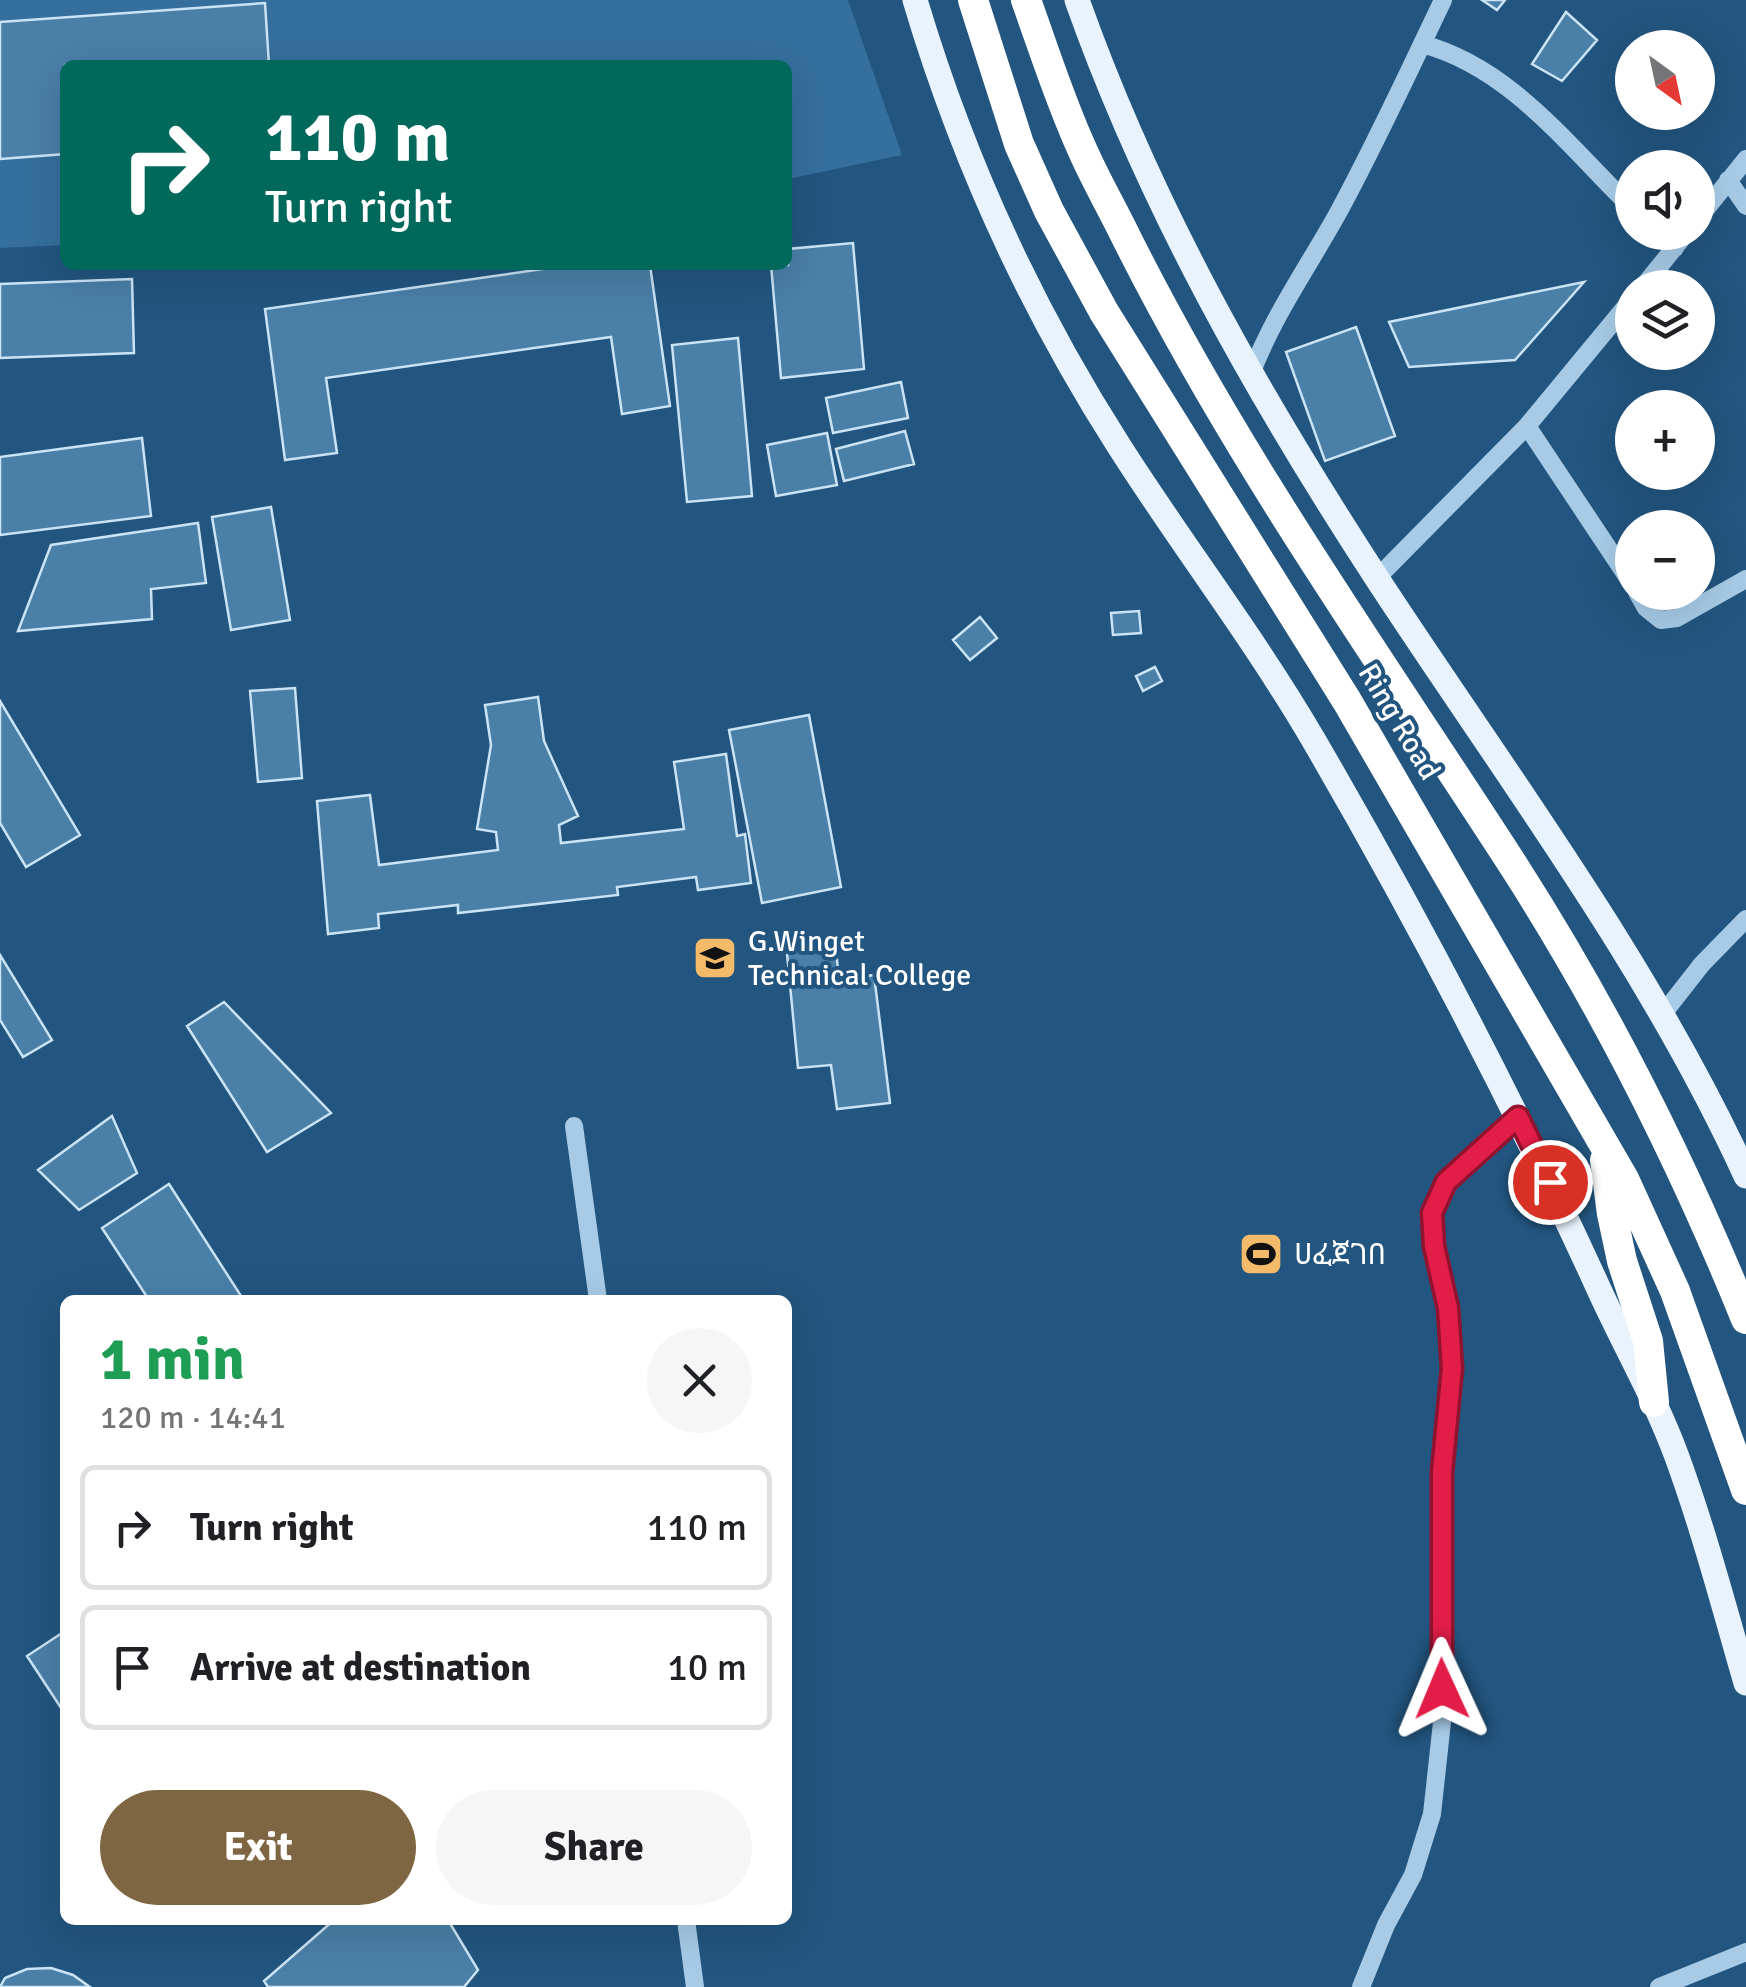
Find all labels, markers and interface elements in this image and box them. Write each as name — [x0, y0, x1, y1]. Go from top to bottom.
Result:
north arrow — [1615, 30, 1715, 130]
map controls — [1615, 30, 1715, 610]
text: 110 m — [265, 94, 450, 180]
icon: right — [100, 100, 230, 230]
button: sound — [1615, 150, 1715, 250]
text: Turn right — [265, 180, 453, 235]
button: layers — [1615, 270, 1715, 370]
button: + — [1615, 390, 1715, 490]
button: − — [1615, 510, 1715, 610]
street label: Ring Road — [1350, 657, 1448, 787]
place label: G.Winget Technical College — [748, 923, 971, 994]
school or university icon: G.Winget Technical College — [692, 935, 738, 981]
pin — [1508, 1140, 1593, 1225]
icon: arrive — [1523, 1155, 1578, 1210]
sports icon: ሀፈጀገበ — [1238, 1231, 1284, 1277]
place label: ሀፈጀገበ — [1294, 1236, 1386, 1273]
text: 1 min — [100, 1323, 245, 1397]
button: close — [647, 1328, 752, 1433]
text: 120 m · 14:41 — [100, 1398, 286, 1437]
icon: right — [105, 1500, 160, 1555]
text: Turn right — [190, 1504, 354, 1551]
text: 110 m — [647, 1504, 747, 1551]
position arrow — [1390, 1637, 1494, 1741]
icon: arrive — [105, 1640, 160, 1695]
text: Arrive at destination — [190, 1644, 531, 1691]
text: 10 m — [667, 1644, 747, 1691]
button: Exit — [100, 1790, 416, 1905]
button: Share — [436, 1790, 752, 1905]

